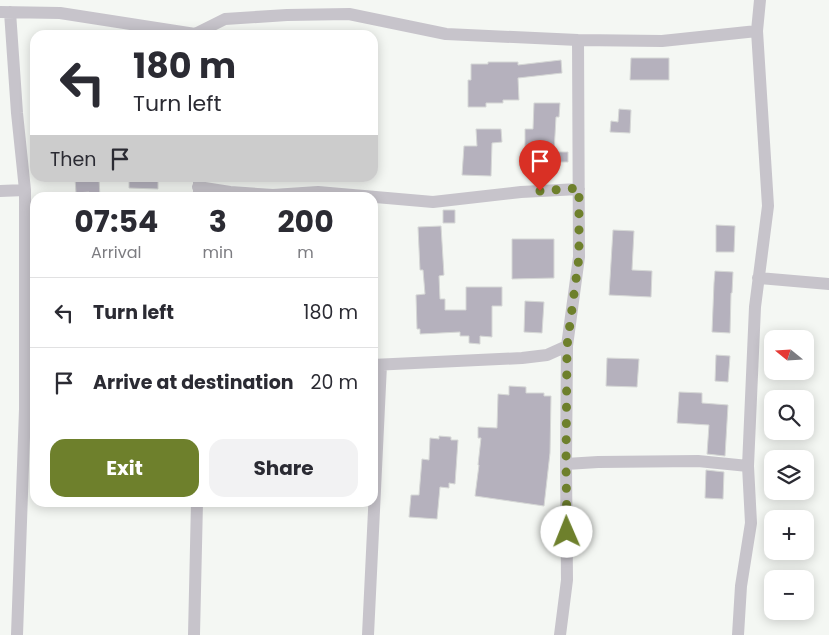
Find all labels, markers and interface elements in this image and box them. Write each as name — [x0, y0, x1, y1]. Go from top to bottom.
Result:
text: 180 m — [133, 41, 236, 90]
icon: left — [50, 50, 115, 115]
text: Turn left — [133, 88, 221, 119]
pin — [519, 140, 561, 191]
icon: arrive — [106, 145, 134, 173]
text: Then — [50, 146, 96, 173]
icon: arrive — [526, 147, 554, 175]
text: 07:54 — [74, 200, 158, 243]
text: 3 — [209, 200, 227, 243]
text: 200 — [277, 200, 334, 243]
text: Arrival — [91, 241, 141, 264]
text: min — [203, 241, 233, 264]
text: m — [297, 241, 314, 264]
icon: left — [50, 299, 78, 327]
text: Turn left — [93, 299, 174, 326]
text: 180 m — [303, 299, 358, 326]
north arrow — [764, 330, 814, 380]
map controls — [764, 330, 814, 620]
icon: arrive — [50, 369, 78, 397]
text: Arrive at destination — [93, 369, 294, 396]
text: 20 m — [310, 369, 358, 396]
button: search — [764, 390, 814, 440]
button: Exit — [50, 439, 199, 497]
button: Share — [209, 439, 358, 497]
button: layers — [764, 450, 814, 500]
position arrow — [540, 505, 592, 557]
button: + — [764, 510, 814, 560]
button: − — [764, 570, 814, 620]

